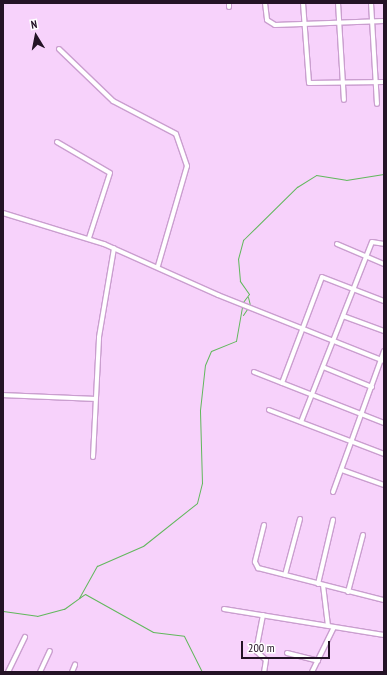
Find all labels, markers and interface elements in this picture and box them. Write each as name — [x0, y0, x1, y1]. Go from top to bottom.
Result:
north arrow — [16, 16, 56, 56]
text: N — [30, 17, 38, 32]
scale bar — [243, 633, 332, 659]
text: 200 m — [248, 640, 275, 655]

